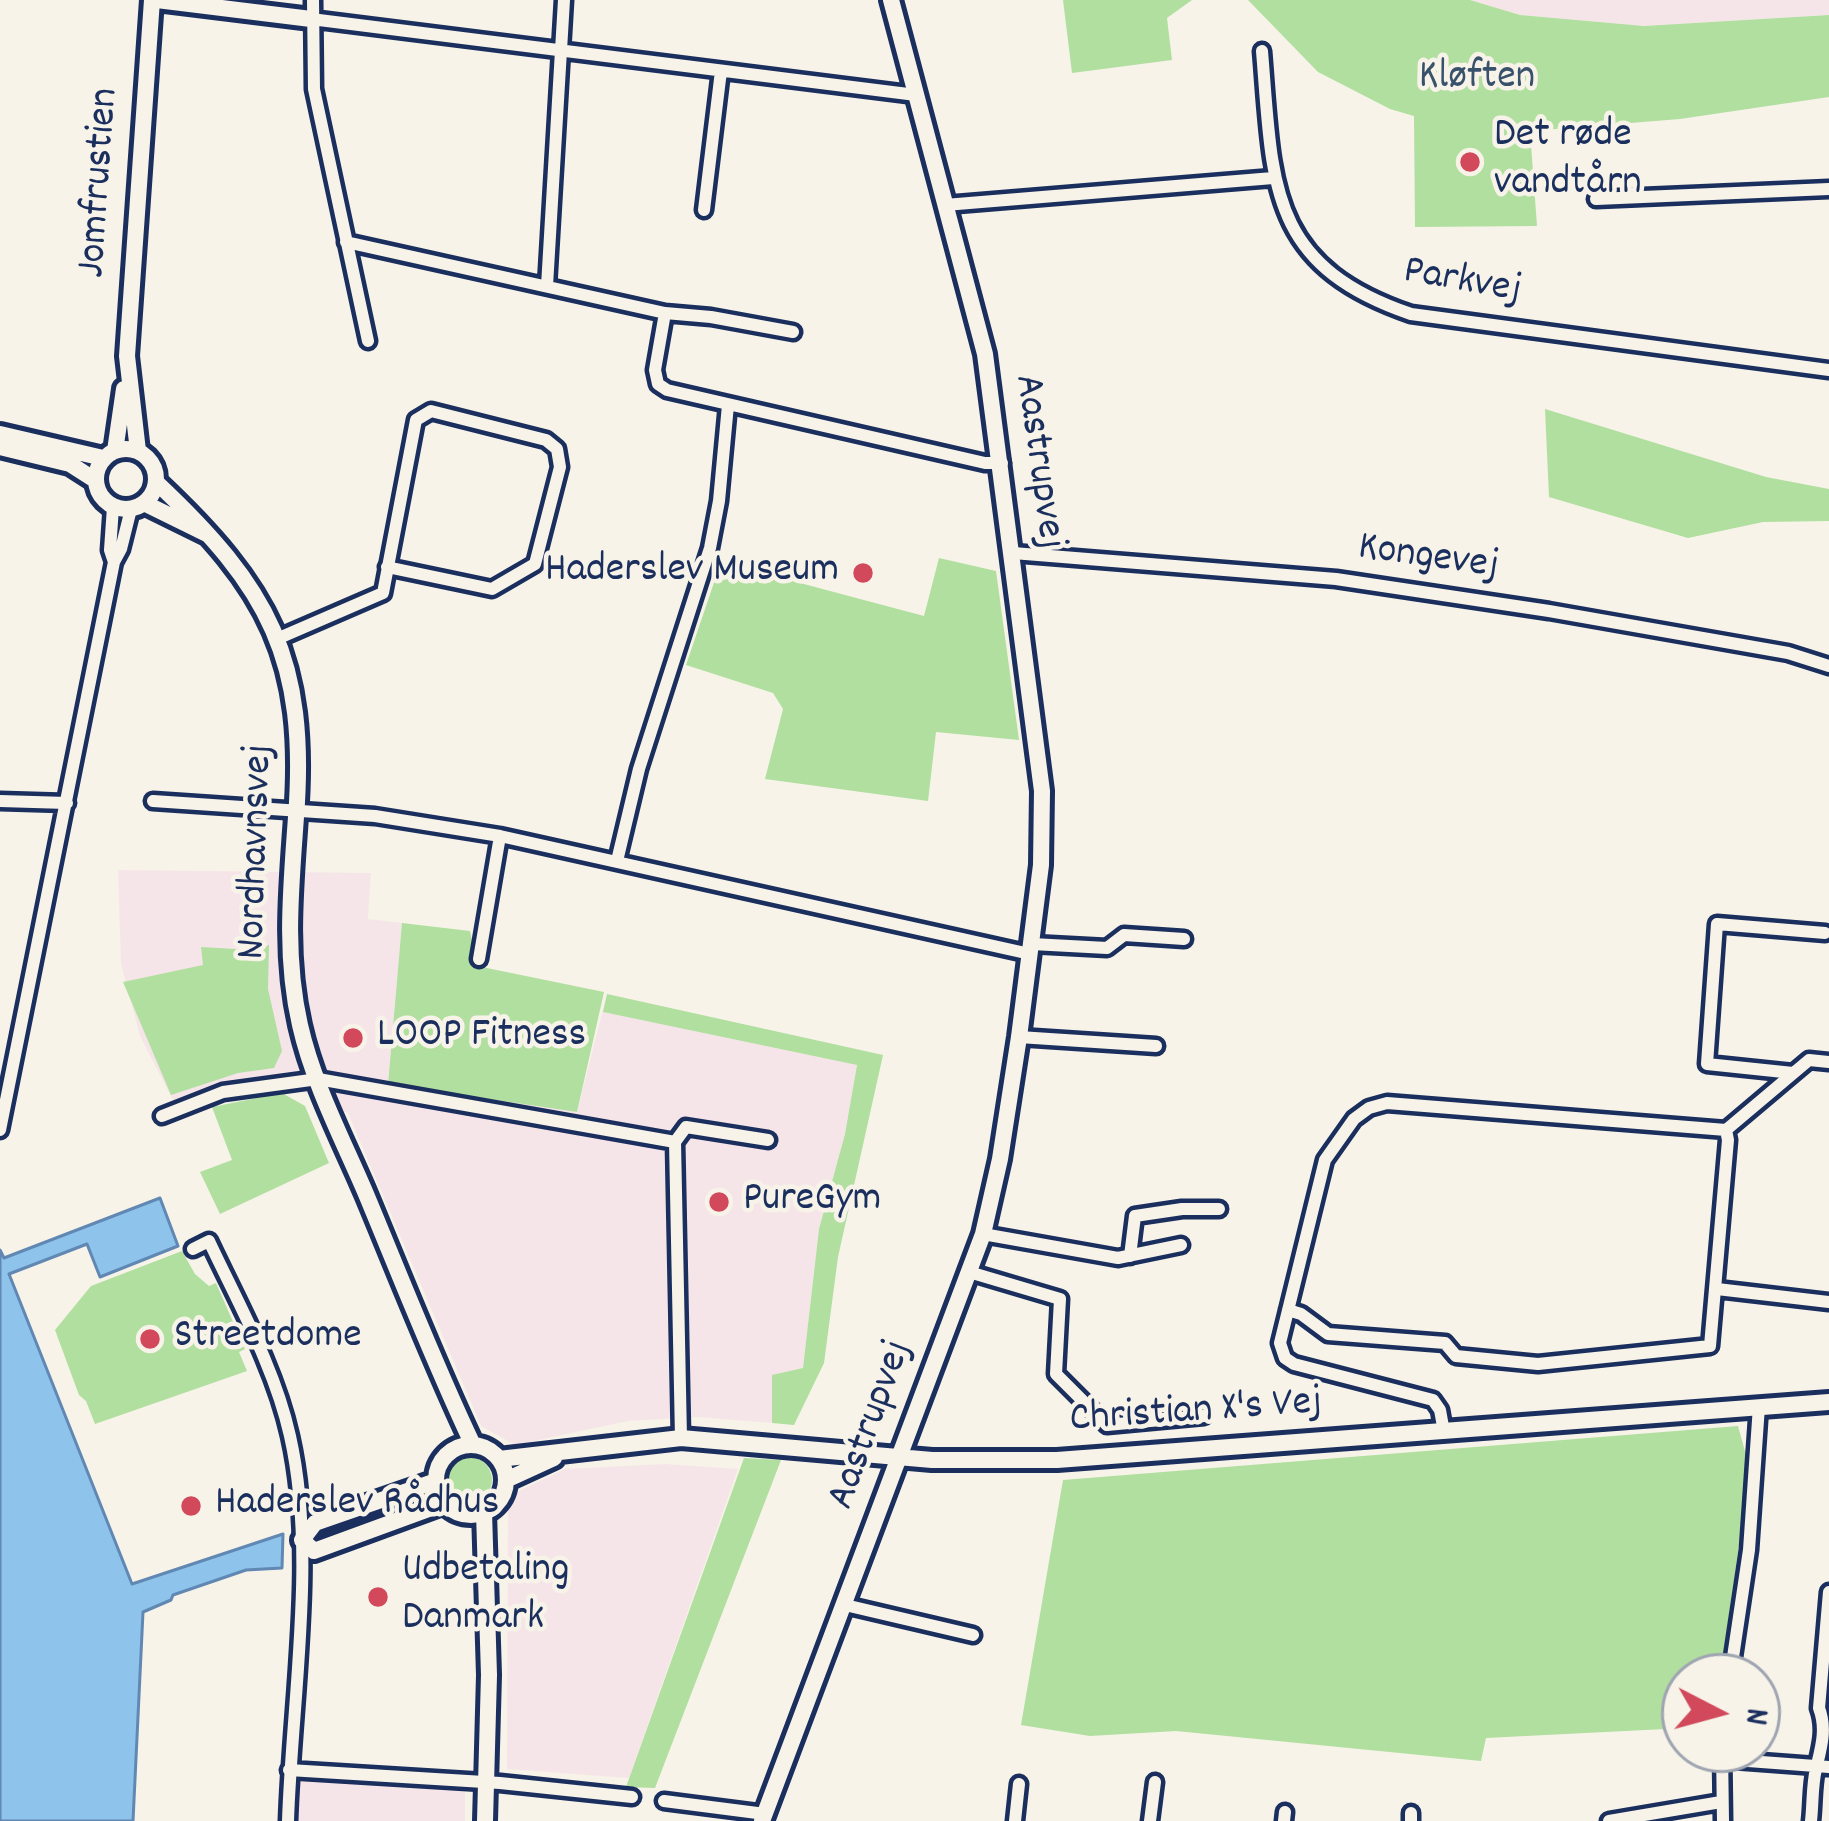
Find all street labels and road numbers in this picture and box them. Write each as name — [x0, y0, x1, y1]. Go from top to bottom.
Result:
street label: Jomfrustien — [70, 86, 134, 280]
street label: Parkvej — [1399, 249, 1525, 319]
street label: Aastrupvej — [999, 371, 1073, 553]
street label: Kongevej — [1354, 525, 1502, 595]
street label: Nordhavnsvej — [230, 744, 288, 960]
street label: Aastrupvej — [819, 1335, 927, 1517]
street label: Christian X's Vej — [1068, 1380, 1324, 1448]

